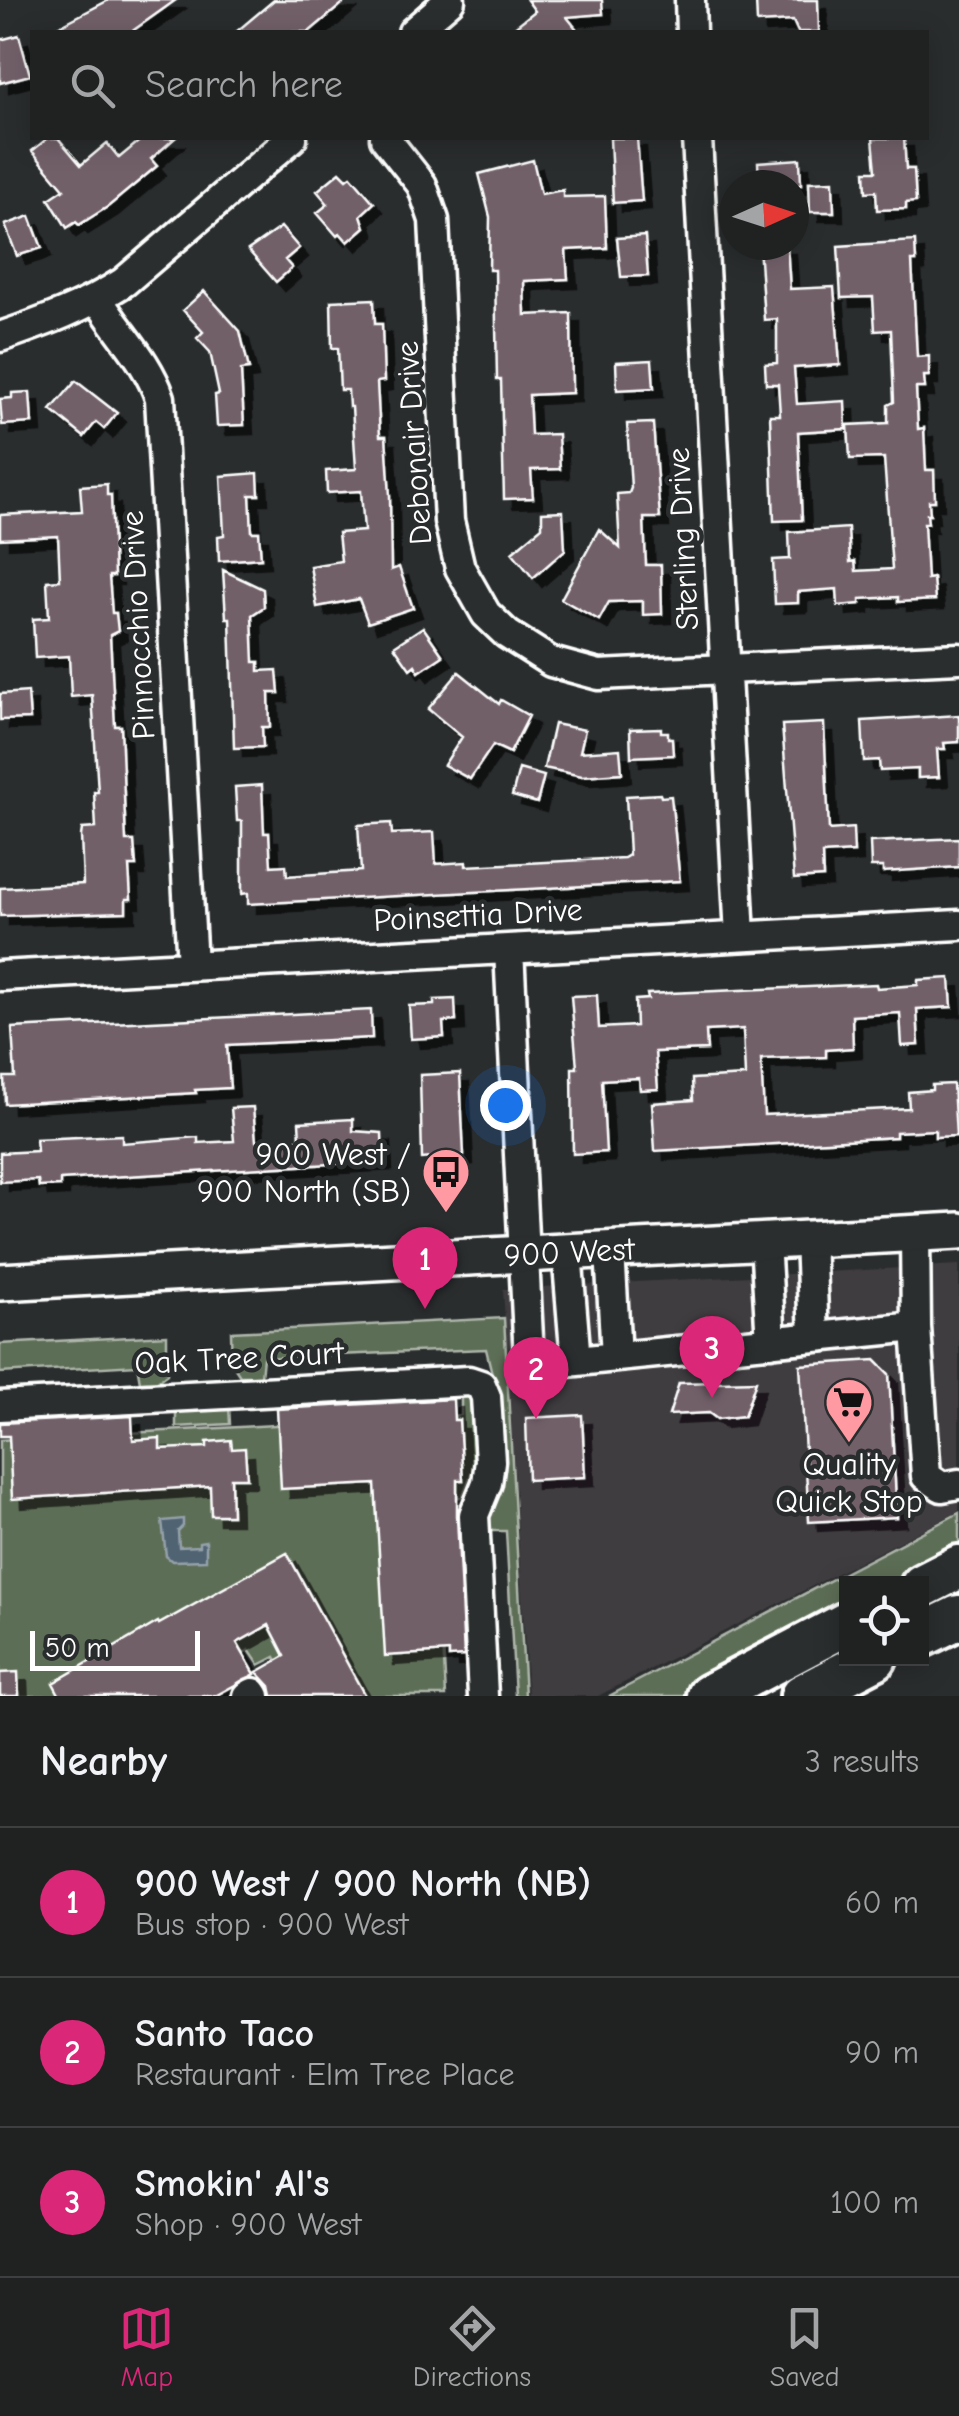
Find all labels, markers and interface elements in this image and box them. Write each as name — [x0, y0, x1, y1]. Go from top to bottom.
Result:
search box — [30, 30, 929, 140]
icon: search — [65, 58, 120, 113]
text: Search here — [145, 63, 343, 107]
north arrow — [719, 170, 809, 260]
street label: Debonair Drive — [388, 340, 440, 546]
street label: Sterling Drive — [660, 447, 706, 631]
street label: Pinnocchio Drive — [114, 510, 162, 740]
street label: Poinsettia Drive — [372, 891, 584, 939]
your location — [480, 1080, 531, 1131]
place label: 900 West / 900 North (SB) — [197, 1136, 411, 1210]
bus stop icon: 900 West / 900 North (SB) — [420, 1146, 472, 1214]
pin: 1 — [392, 1226, 458, 1309]
street label: 900 West — [503, 1230, 636, 1274]
pin: 3 — [680, 1316, 744, 1398]
street label: Oak Tree Court — [133, 1334, 345, 1382]
pin: 2 — [504, 1336, 568, 1419]
supermarket icon: Quality Quick Stop — [823, 1376, 875, 1444]
place label: Quality Quick Stop — [775, 1446, 923, 1520]
map controls — [839, 1576, 929, 1666]
button: locate — [839, 1576, 929, 1666]
scale bar — [30, 1626, 200, 1670]
text: 50 m — [45, 1632, 110, 1664]
text: Nearby — [40, 1737, 167, 1786]
text: 3 results — [805, 1743, 919, 1780]
text: 900 West / 900 North (NB) — [135, 1862, 591, 1906]
text: 1 — [66, 1884, 79, 1921]
text: 60 m — [845, 1884, 919, 1921]
text: Bus stop · 900 West — [135, 1906, 408, 1943]
text: Santo Taco — [135, 2012, 314, 2056]
text: 2 — [65, 2034, 80, 2071]
text: 90 m — [845, 2034, 919, 2071]
text: Restaurant · Elm Tree Place — [135, 2056, 515, 2093]
text: Smokin' Al's — [135, 2162, 329, 2206]
text: 3 — [65, 2184, 80, 2221]
text: 100 m — [830, 2184, 919, 2221]
text: Shop · 900 West — [135, 2206, 361, 2243]
tab: Map — [119, 2301, 174, 2393]
tab: Directions — [413, 2301, 531, 2393]
tab: Saved — [770, 2301, 840, 2393]

